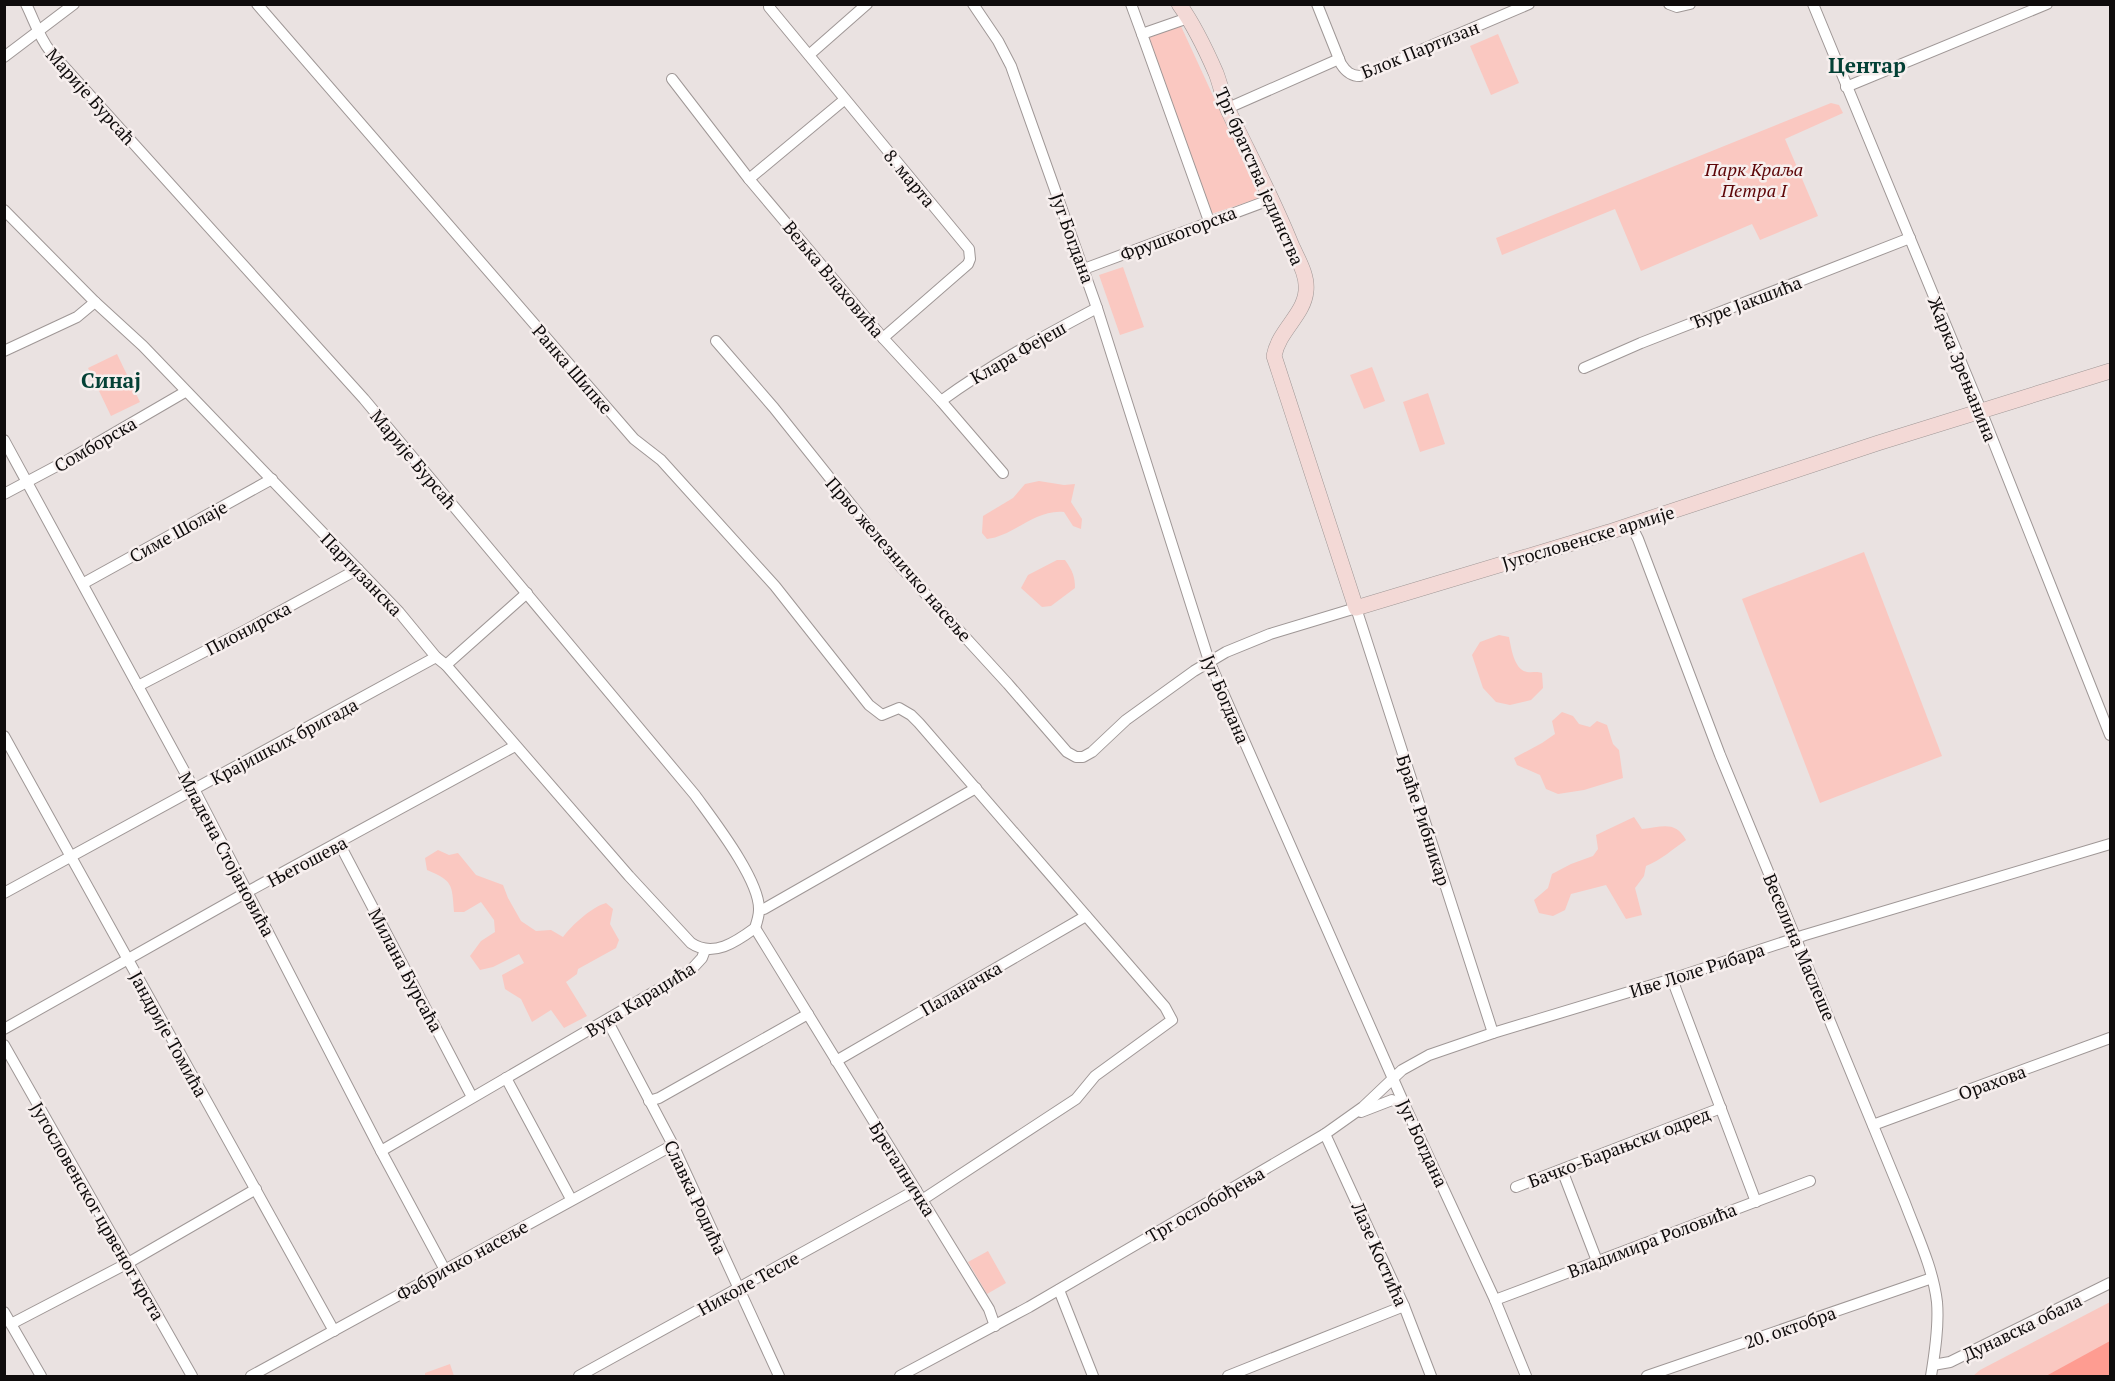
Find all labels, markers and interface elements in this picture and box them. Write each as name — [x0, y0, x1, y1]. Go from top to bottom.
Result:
street label: Блок Партизан — [1357, 14, 1483, 84]
street label: Марије Бурсаћ — [41, 42, 141, 150]
district label: Центар — [1828, 51, 1906, 79]
street label: Трг братства јединства — [1210, 83, 1310, 269]
street label: 8. марта — [879, 144, 941, 212]
park label: Парк Краља Петра I — [1704, 157, 1803, 202]
street label: Југ Богдана — [1046, 190, 1100, 286]
street label: Фрушкогорска — [1116, 200, 1240, 266]
street label: Вељка Влаховића — [778, 216, 890, 342]
street label: Ђуре Јакшића — [1687, 270, 1805, 334]
street label: Жарка Зрењанина — [1923, 293, 2003, 445]
street label: Клара Фејеш — [966, 315, 1070, 389]
street label: Ранка Шипке — [527, 319, 619, 419]
district label: Синај — [81, 366, 141, 394]
street label: Марије Бурсаћ — [365, 404, 463, 514]
street label: Сомборска — [49, 411, 141, 477]
street label: Прво железничко насеље — [821, 472, 977, 646]
street label: Симе Шолаје — [125, 494, 231, 568]
street label: Југословенске армије — [1499, 499, 1677, 575]
street label: Партизанска — [316, 527, 408, 621]
street label: Пионирска — [201, 595, 295, 661]
street label: Југ Богдана — [1197, 651, 1255, 747]
street label: Крајишких бригада — [206, 692, 362, 790]
street label: Браће Рибникар — [1391, 751, 1457, 889]
street label: Младена Стојановића — [173, 767, 281, 941]
street label: Његошева — [263, 830, 351, 892]
street label: Веселина Маслеше — [1758, 870, 1842, 1024]
street label: Милана Бурсаћа — [363, 904, 449, 1036]
street label: Иве Лоле Рибара — [1626, 937, 1768, 1003]
street label: Паланачка — [916, 955, 1006, 1021]
street label: Вука Караџића — [581, 956, 699, 1042]
street label: Јандрије Томића — [125, 967, 213, 1101]
street label: Орахова — [1955, 1059, 2029, 1105]
street label: Југ Богдана — [1392, 1095, 1454, 1191]
street label: Југословенског црвеног крста — [26, 1097, 170, 1325]
street label: Бачко-Барањски одред — [1525, 1101, 1713, 1193]
street label: Брегалничка — [864, 1117, 942, 1221]
street label: Славка Родића — [659, 1136, 733, 1258]
street label: Трг ослобођења — [1141, 1160, 1269, 1248]
street label: Лазе Костића — [1346, 1197, 1414, 1310]
street label: Владимира Роловића — [1564, 1197, 1740, 1283]
street label: Фабричко насеље — [392, 1214, 532, 1306]
street label: Николе Тесле — [693, 1245, 803, 1321]
street label: Дунавска обала — [1958, 1288, 2086, 1366]
street label: 20. октобра — [1741, 1300, 1839, 1354]

